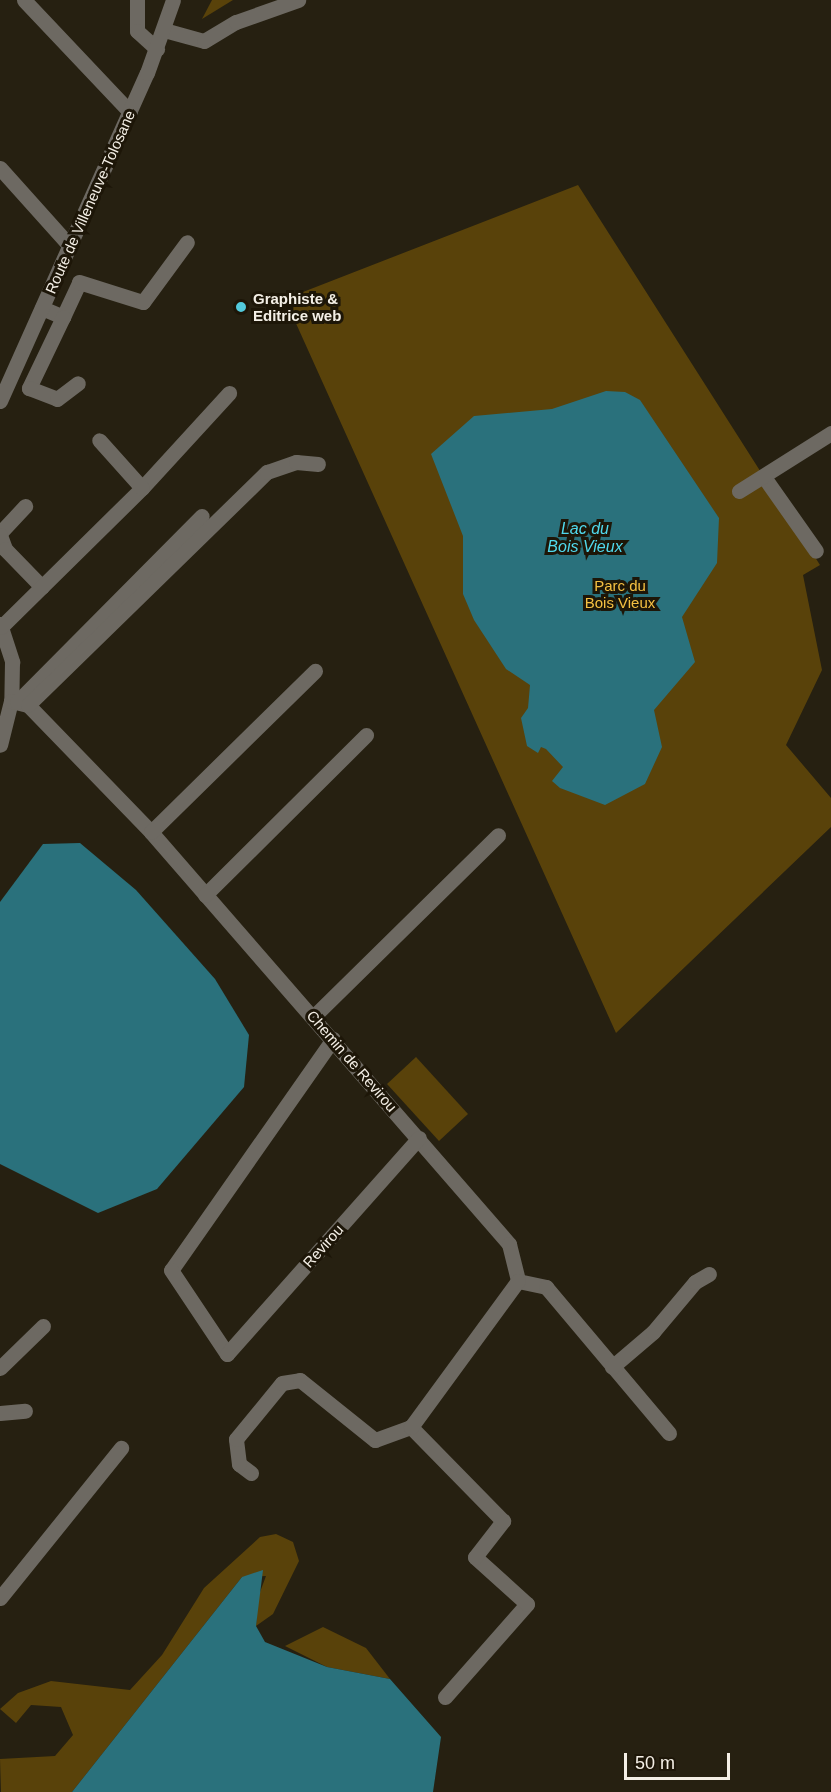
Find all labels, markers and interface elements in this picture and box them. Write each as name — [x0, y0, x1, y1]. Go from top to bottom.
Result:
street label: Route de Villeneuve-Tolosane — [41, 107, 139, 297]
place label: Graphiste & Editrice web — [253, 289, 341, 324]
marker: Graphiste & Editrice web — [234, 300, 248, 314]
water label: Lac du Bois Vieux — [547, 519, 623, 557]
park label: Parc du Bois Vieux — [585, 576, 655, 611]
street label: Chemin de Revirou — [303, 1007, 401, 1115]
street label: Revirou — [299, 1221, 347, 1271]
scale bar — [627, 1741, 734, 1779]
text: 50 m — [635, 1753, 675, 1773]

